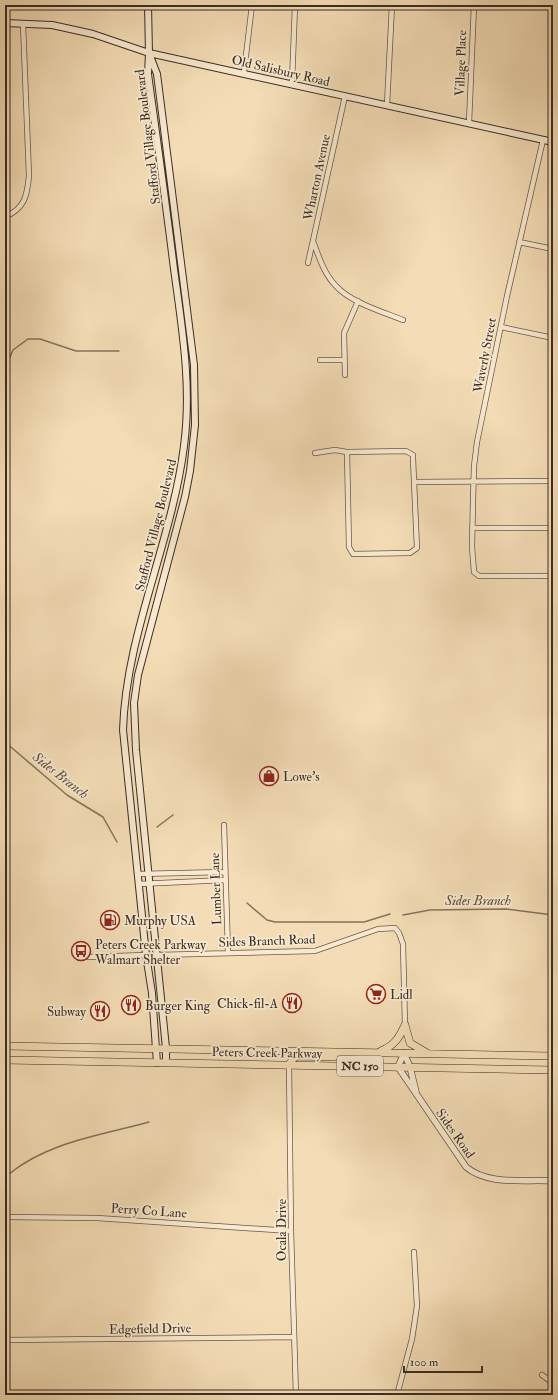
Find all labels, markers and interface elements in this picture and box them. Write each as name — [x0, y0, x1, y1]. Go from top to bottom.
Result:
street label: Village Place — [452, 29, 470, 96]
street label: Old Salisbury Road — [230, 52, 332, 91]
street label: Stafford Village Boulevard — [132, 68, 164, 205]
street label: Wharton Avenue — [300, 132, 334, 223]
street label: Waverly Street — [470, 316, 501, 395]
street label: Stafford Village Boulevard — [132, 457, 180, 593]
water label: Sides Branch — [29, 748, 92, 802]
shop icon: Lowe's — [258, 765, 280, 787]
place label: Lowe's — [283, 769, 320, 785]
street label: Lumber Lane — [207, 852, 225, 925]
water label: Sides Branch — [444, 892, 511, 909]
fuel station icon: Murphy USA — [99, 909, 121, 931]
place label: Murphy USA — [124, 913, 197, 930]
street label: Sides Branch Road — [218, 931, 316, 951]
place label: Peters Creek Parkway Walmart Shelter — [94, 937, 206, 968]
bus stop icon: Peters Creek Parkway Walmart Shelter — [70, 940, 92, 962]
supermarket icon: Lidl — [365, 983, 387, 1005]
place label: Lidl — [390, 987, 413, 1003]
restaurant icon: Chick-fil-A — [281, 992, 303, 1014]
restaurant icon: Burger King — [120, 994, 142, 1016]
place label: Chick-fil-A — [217, 996, 279, 1012]
place label: Burger King — [145, 998, 211, 1014]
restaurant icon: Subway — [89, 1000, 111, 1022]
place label: Subway — [47, 1004, 86, 1021]
street label: Peters Creek Parkway — [211, 1044, 323, 1063]
road number: NC 150 — [337, 1056, 383, 1076]
street label: Sides Road — [432, 1106, 478, 1162]
street label: Ocala Drive — [274, 1198, 290, 1261]
street label: Perry Co Lane — [110, 1200, 188, 1223]
street label: Edgefield Drive — [109, 1320, 192, 1338]
scale bar — [404, 1348, 482, 1374]
text: 100 m — [410, 1355, 439, 1370]

